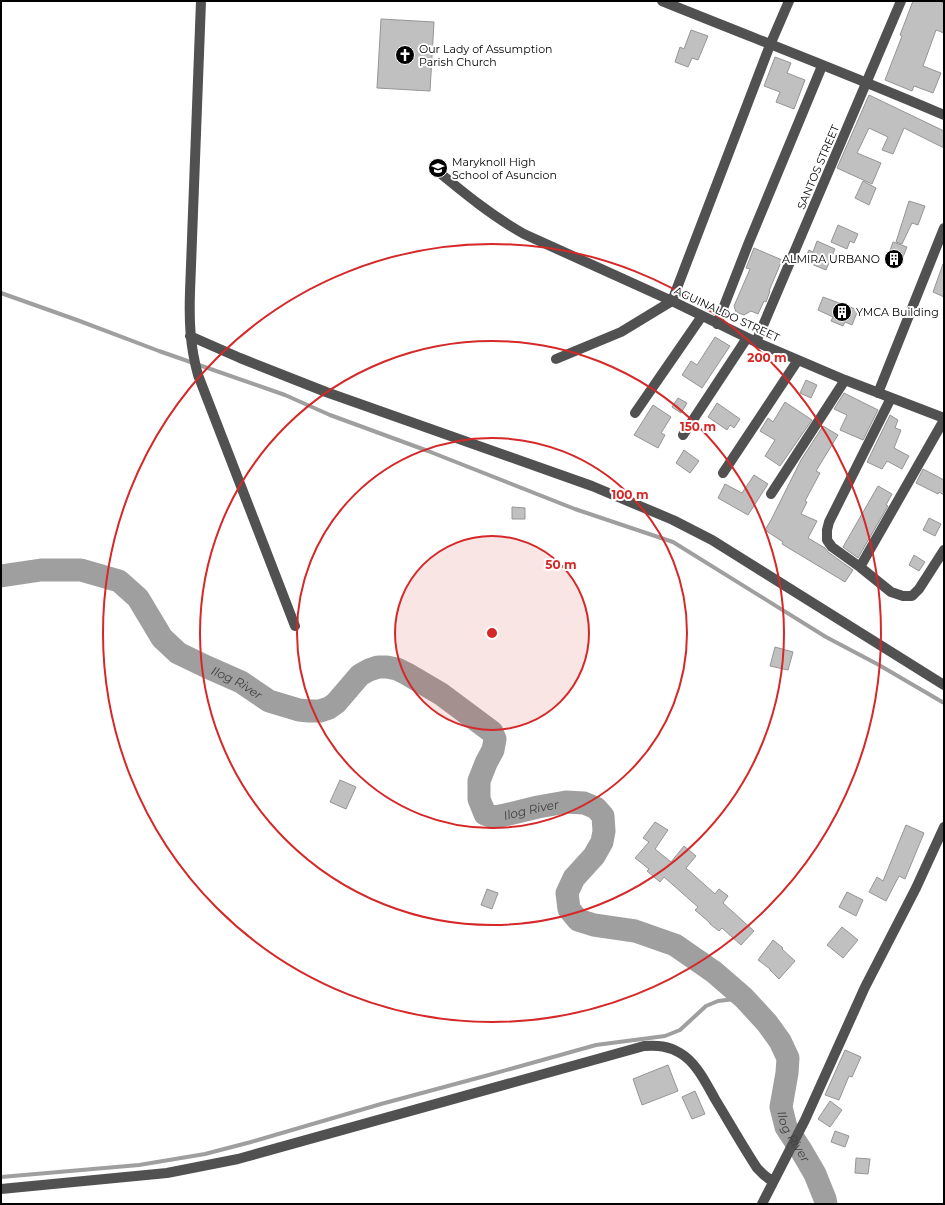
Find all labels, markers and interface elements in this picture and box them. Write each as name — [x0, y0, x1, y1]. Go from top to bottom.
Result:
place label: Our Lady of Assumption Parish Church — [419, 42, 553, 69]
church icon: Our Lady of Assumption Parish Church — [394, 44, 416, 66]
street label: SANTOS STREET — [794, 122, 842, 211]
place label: Maryknoll High School of Asuncion — [452, 155, 557, 182]
school or university icon: Maryknoll High School of Asuncion — [427, 157, 449, 179]
building icon: ALMIRA URBANO — [883, 248, 905, 270]
place label: ALMIRA URBANO — [782, 252, 880, 266]
street label: AGUINALDO STREET — [672, 283, 783, 345]
building icon: YMCA Building — [831, 301, 853, 323]
place label: YMCA Building — [856, 305, 939, 319]
text: 200 m — [747, 350, 787, 365]
text: 150 m — [680, 419, 716, 434]
text: 100 m — [612, 487, 648, 502]
text: 50 m — [545, 557, 577, 572]
centre of rings — [485, 626, 499, 640]
water label: Ilog River — [209, 662, 266, 702]
water label: Ilog River — [502, 796, 560, 823]
water label: Ilog River — [775, 1109, 814, 1164]

